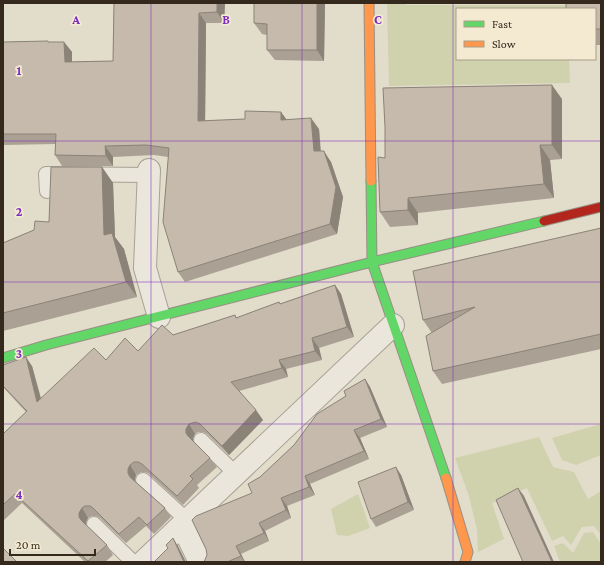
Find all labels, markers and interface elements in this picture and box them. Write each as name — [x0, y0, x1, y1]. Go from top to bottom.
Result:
legend — [456, 8, 596, 60]
text: A — [71, 12, 80, 27]
text: B — [222, 12, 230, 27]
text: C — [374, 12, 382, 27]
text: Fast — [492, 17, 513, 31]
text: Slow — [492, 37, 516, 51]
text: 1 — [17, 63, 22, 78]
text: 2 — [16, 204, 23, 219]
text: 3 — [16, 346, 22, 361]
text: 4 — [15, 487, 23, 502]
scale bar — [10, 531, 95, 557]
text: 20 m — [16, 538, 41, 552]

